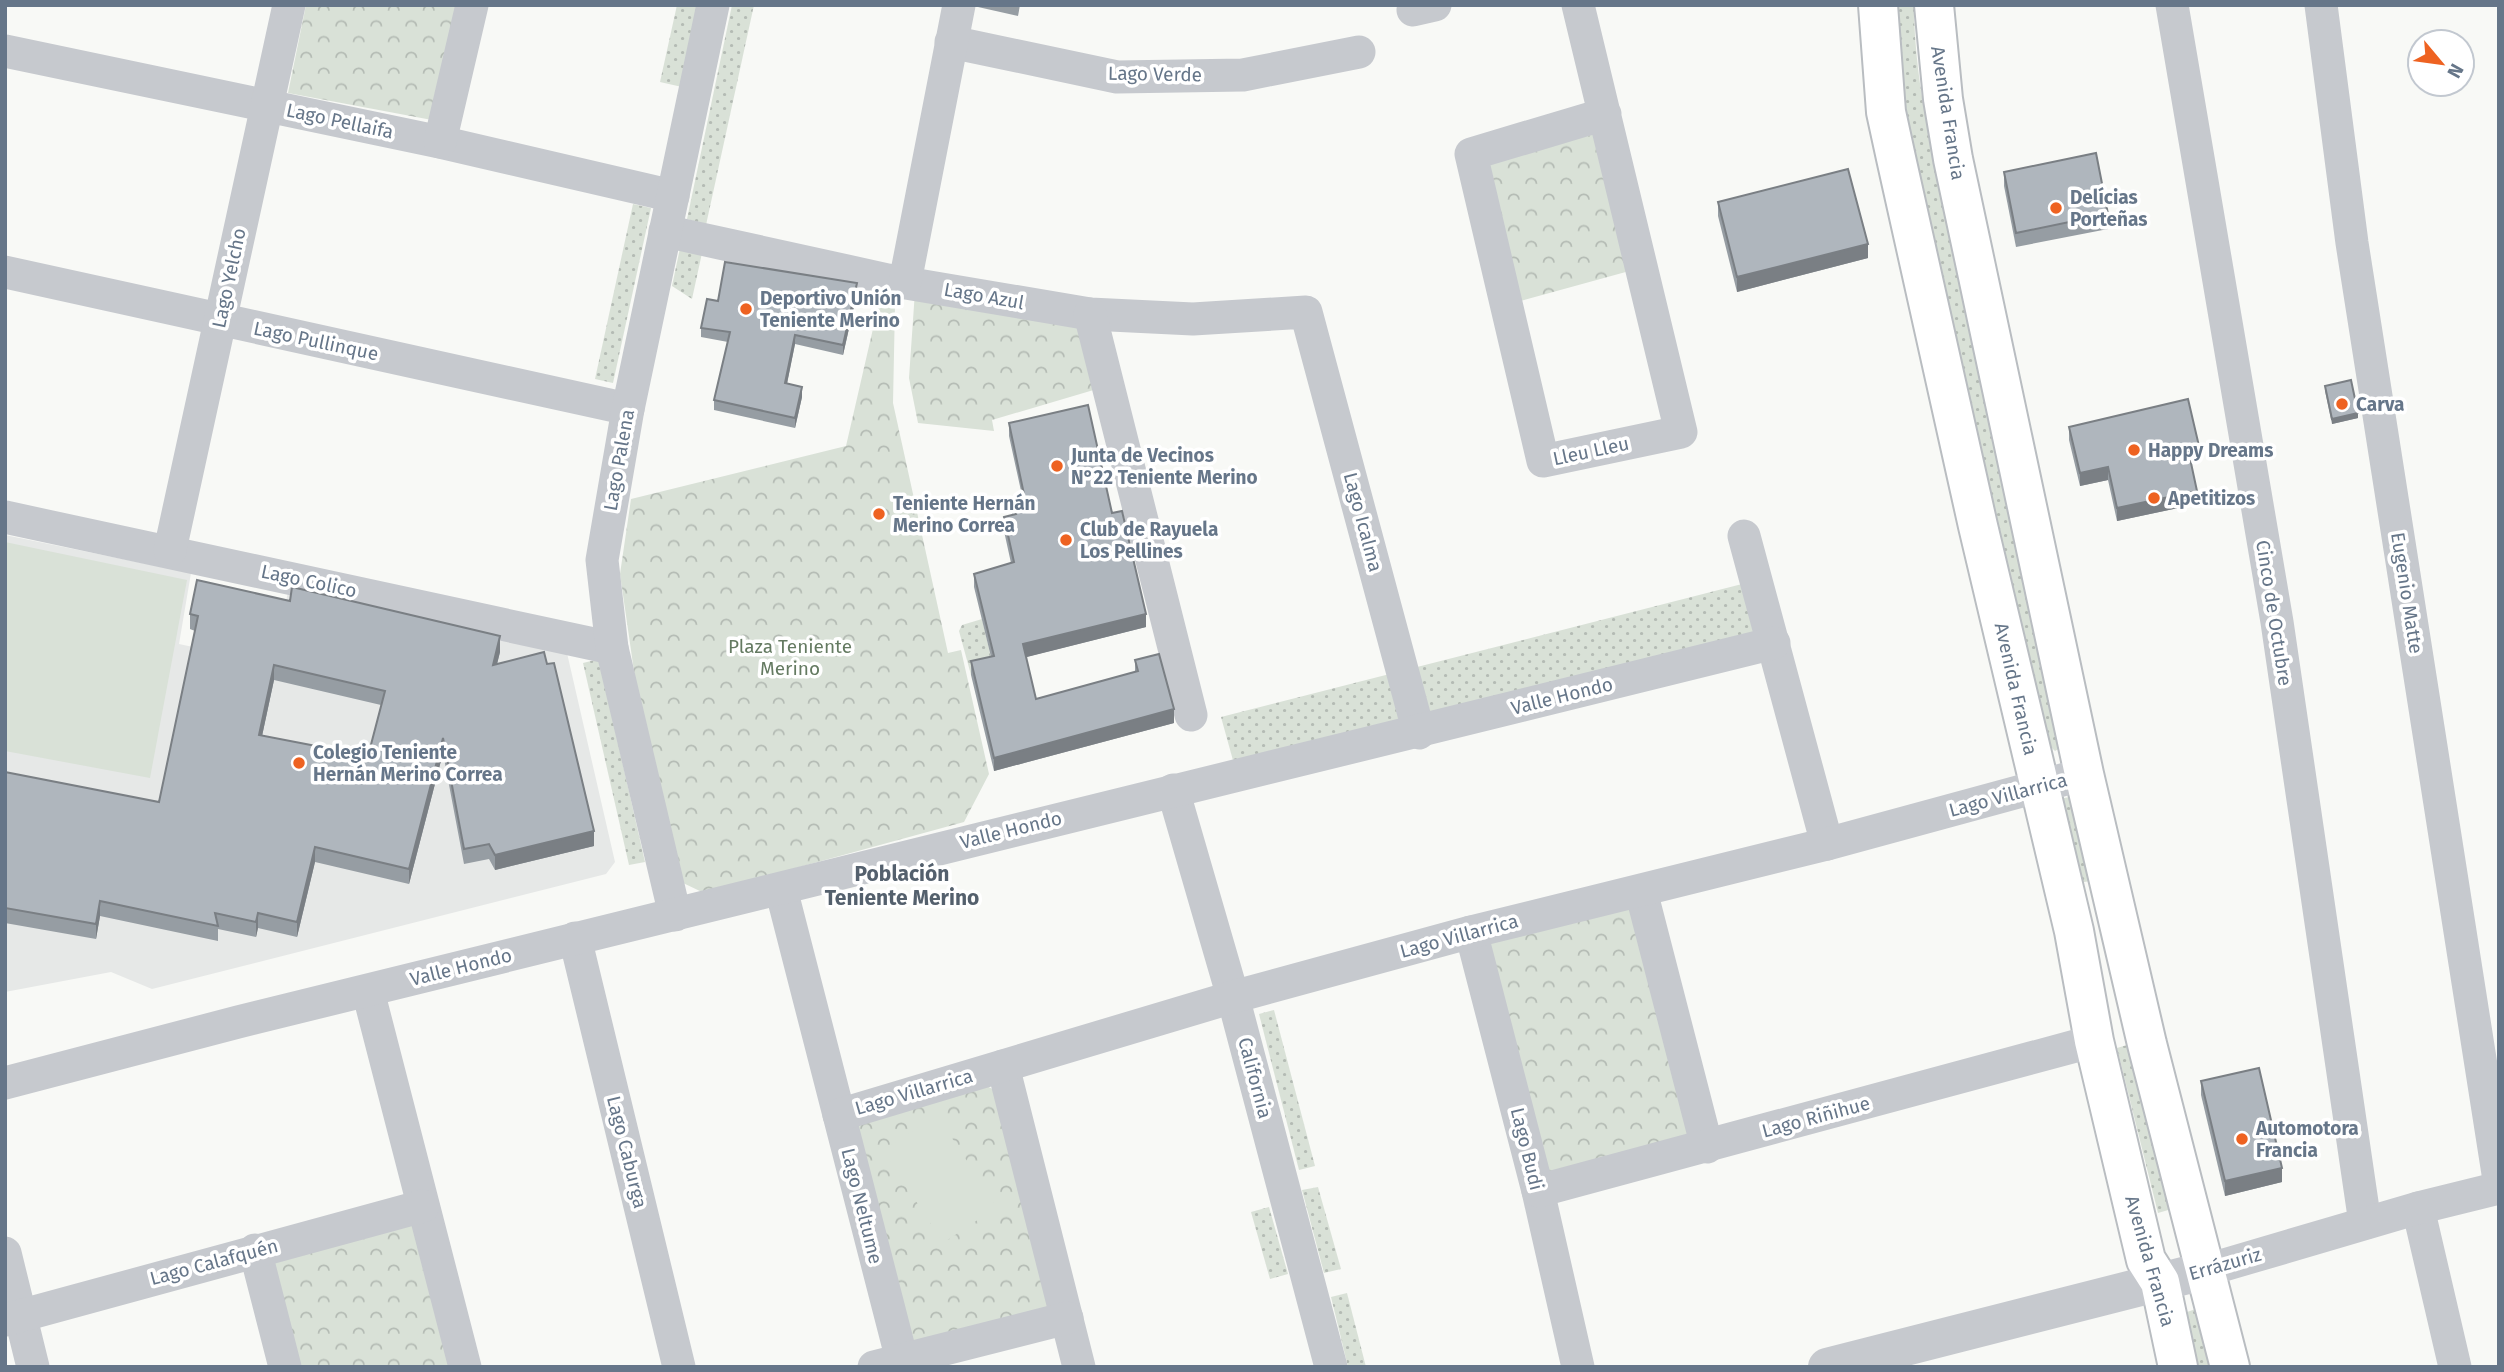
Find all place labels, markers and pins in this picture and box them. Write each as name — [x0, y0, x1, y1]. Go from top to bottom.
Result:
place label: Delícias Porteñas — [2070, 186, 2147, 231]
marker: Delícias Porteñas — [2048, 200, 2064, 216]
place label: Deportivo Unión Teniente Merino — [760, 287, 902, 332]
marker: Deportivo Unión Teniente Merino — [738, 301, 754, 317]
place label: Carva — [2356, 393, 2405, 416]
marker: Carva — [2334, 396, 2350, 412]
place label: Happy Dreams — [2148, 439, 2273, 462]
marker: Happy Dreams — [2126, 442, 2142, 458]
place label: Junta de Vecinos N°22 Teniente Merino — [1070, 444, 1258, 489]
marker: Junta de Vecinos N°22 Teniente Merino — [1049, 458, 1065, 474]
place label: Apetitizos — [2167, 487, 2255, 510]
marker: Apetitizos — [2146, 490, 2162, 506]
place label: Teniente Hernán Merino Correa — [893, 492, 1036, 537]
marker: Teniente Hernán Merino Correa — [871, 506, 887, 522]
place label: Club de Rayuela Los Pellines — [1080, 518, 1218, 563]
marker: Club de Rayuela Los Pellines — [1058, 532, 1074, 548]
place label: Colegio Teniente Hernán Merino Correa — [313, 741, 503, 786]
marker: Colegio Teniente Hernán Merino Correa — [291, 755, 307, 771]
place label: Automotora Francia — [2255, 1117, 2359, 1162]
marker: Automotora Francia — [2234, 1131, 2250, 1147]

